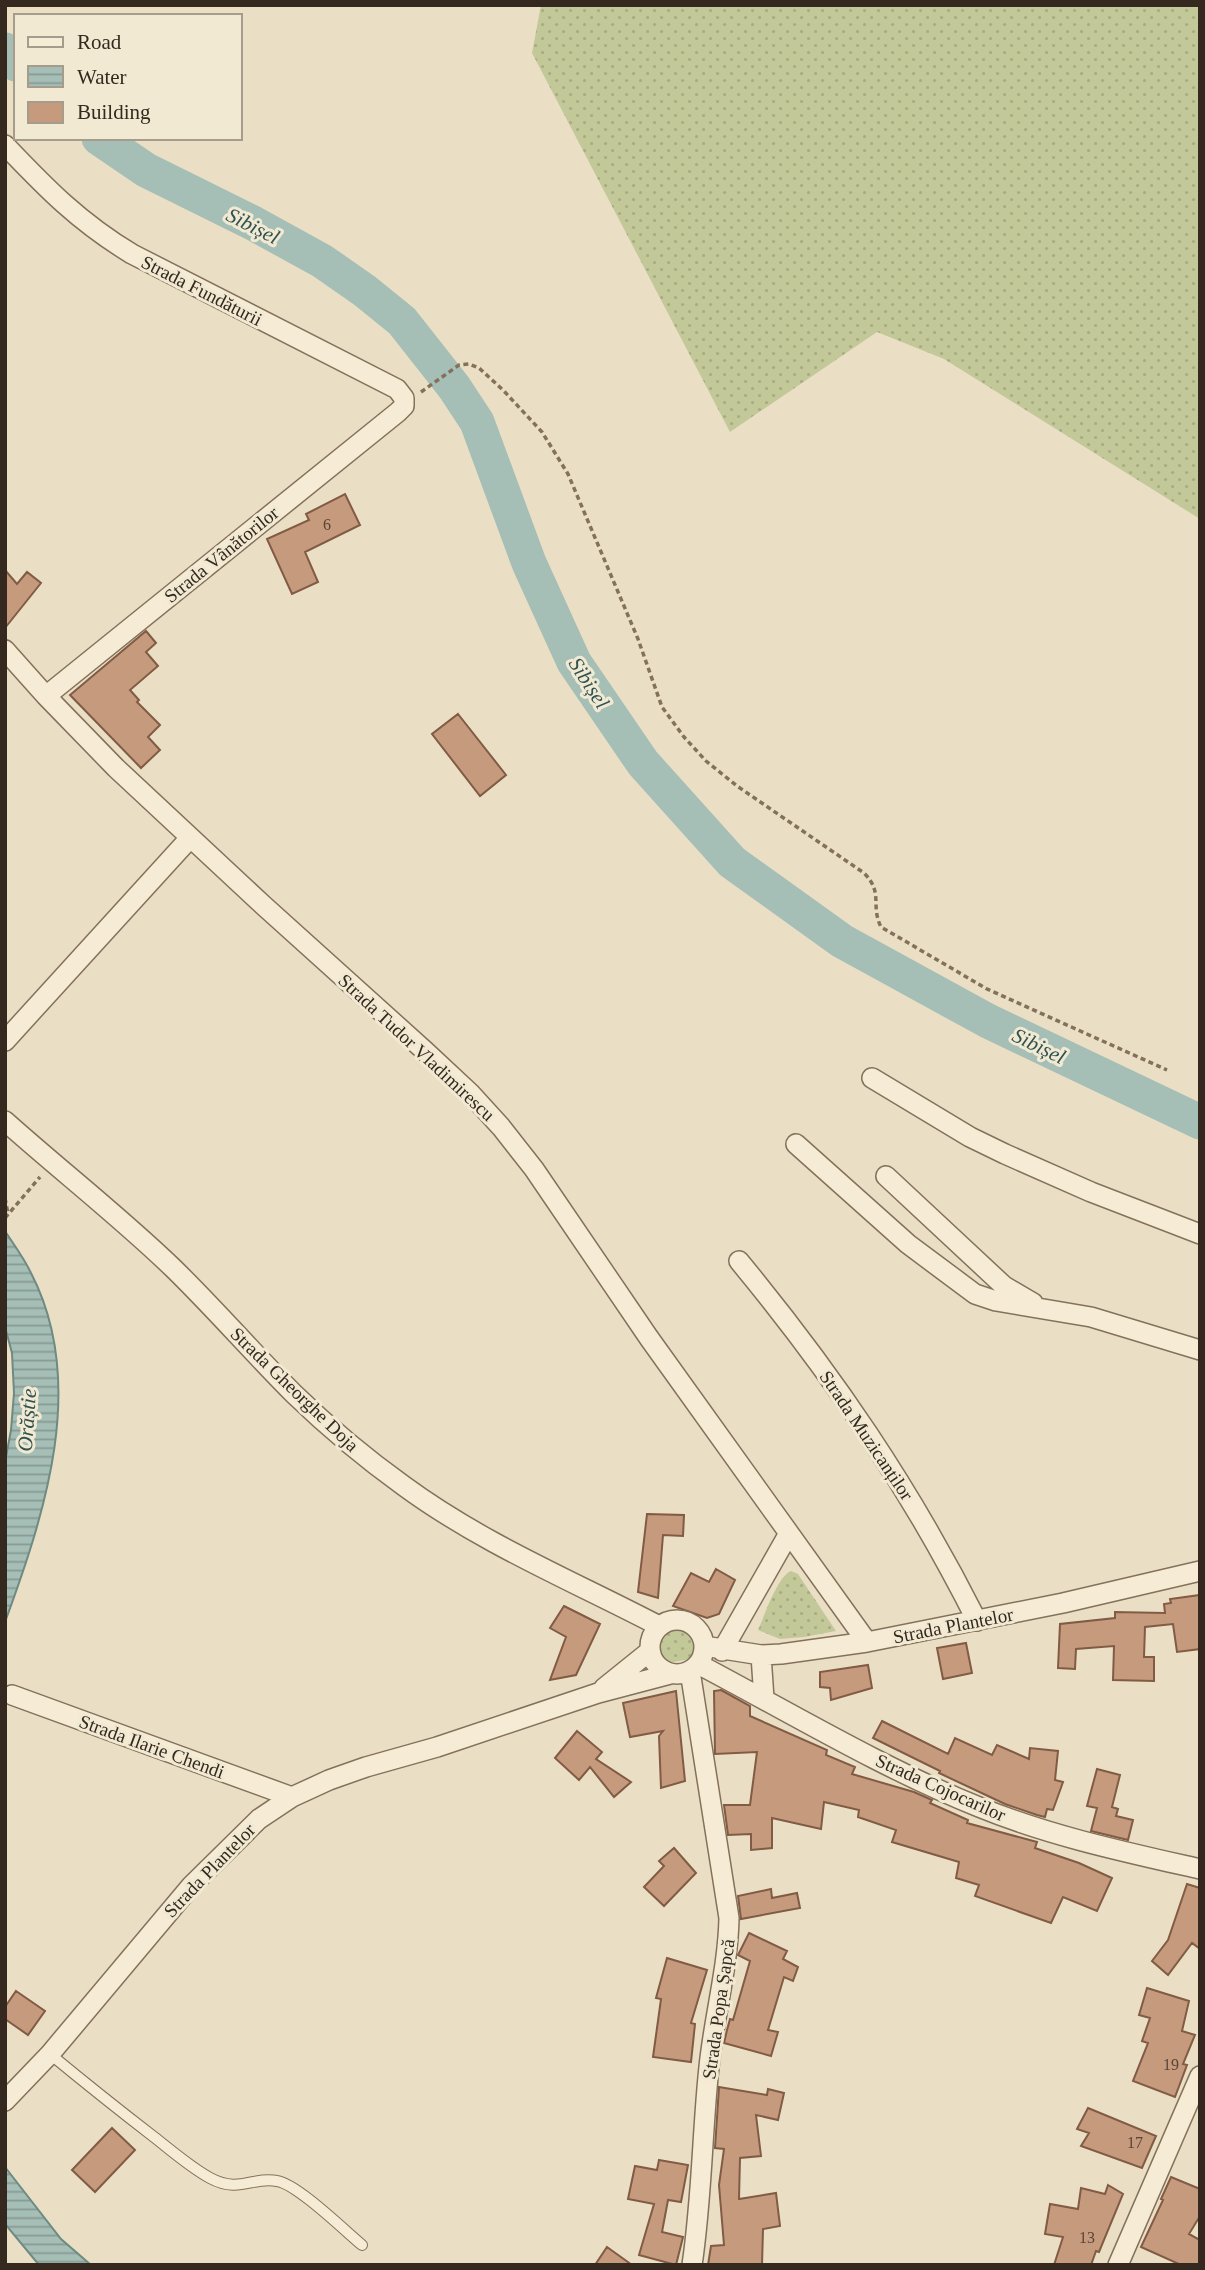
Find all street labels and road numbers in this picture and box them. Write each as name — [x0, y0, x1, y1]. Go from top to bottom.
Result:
street label: Strada Fundăturii — [138, 251, 266, 330]
street label: Strada Vânătorilor — [160, 502, 283, 607]
street label: Strada Tudor Vladimirescu — [334, 970, 499, 1125]
street label: Strada Gheorghe Doja — [226, 1323, 363, 1456]
street label: Strada Muzicanților — [816, 1367, 918, 1504]
street label: Strada Plantelor — [891, 1603, 1016, 1647]
street label: Strada Ilarie Chendi — [76, 1710, 227, 1783]
street label: Strada Cojocarilor — [873, 1749, 1010, 1826]
street label: Strada Plantelor — [159, 1819, 260, 1921]
street label: Strada Popa Șapcă — [698, 1937, 739, 2081]

